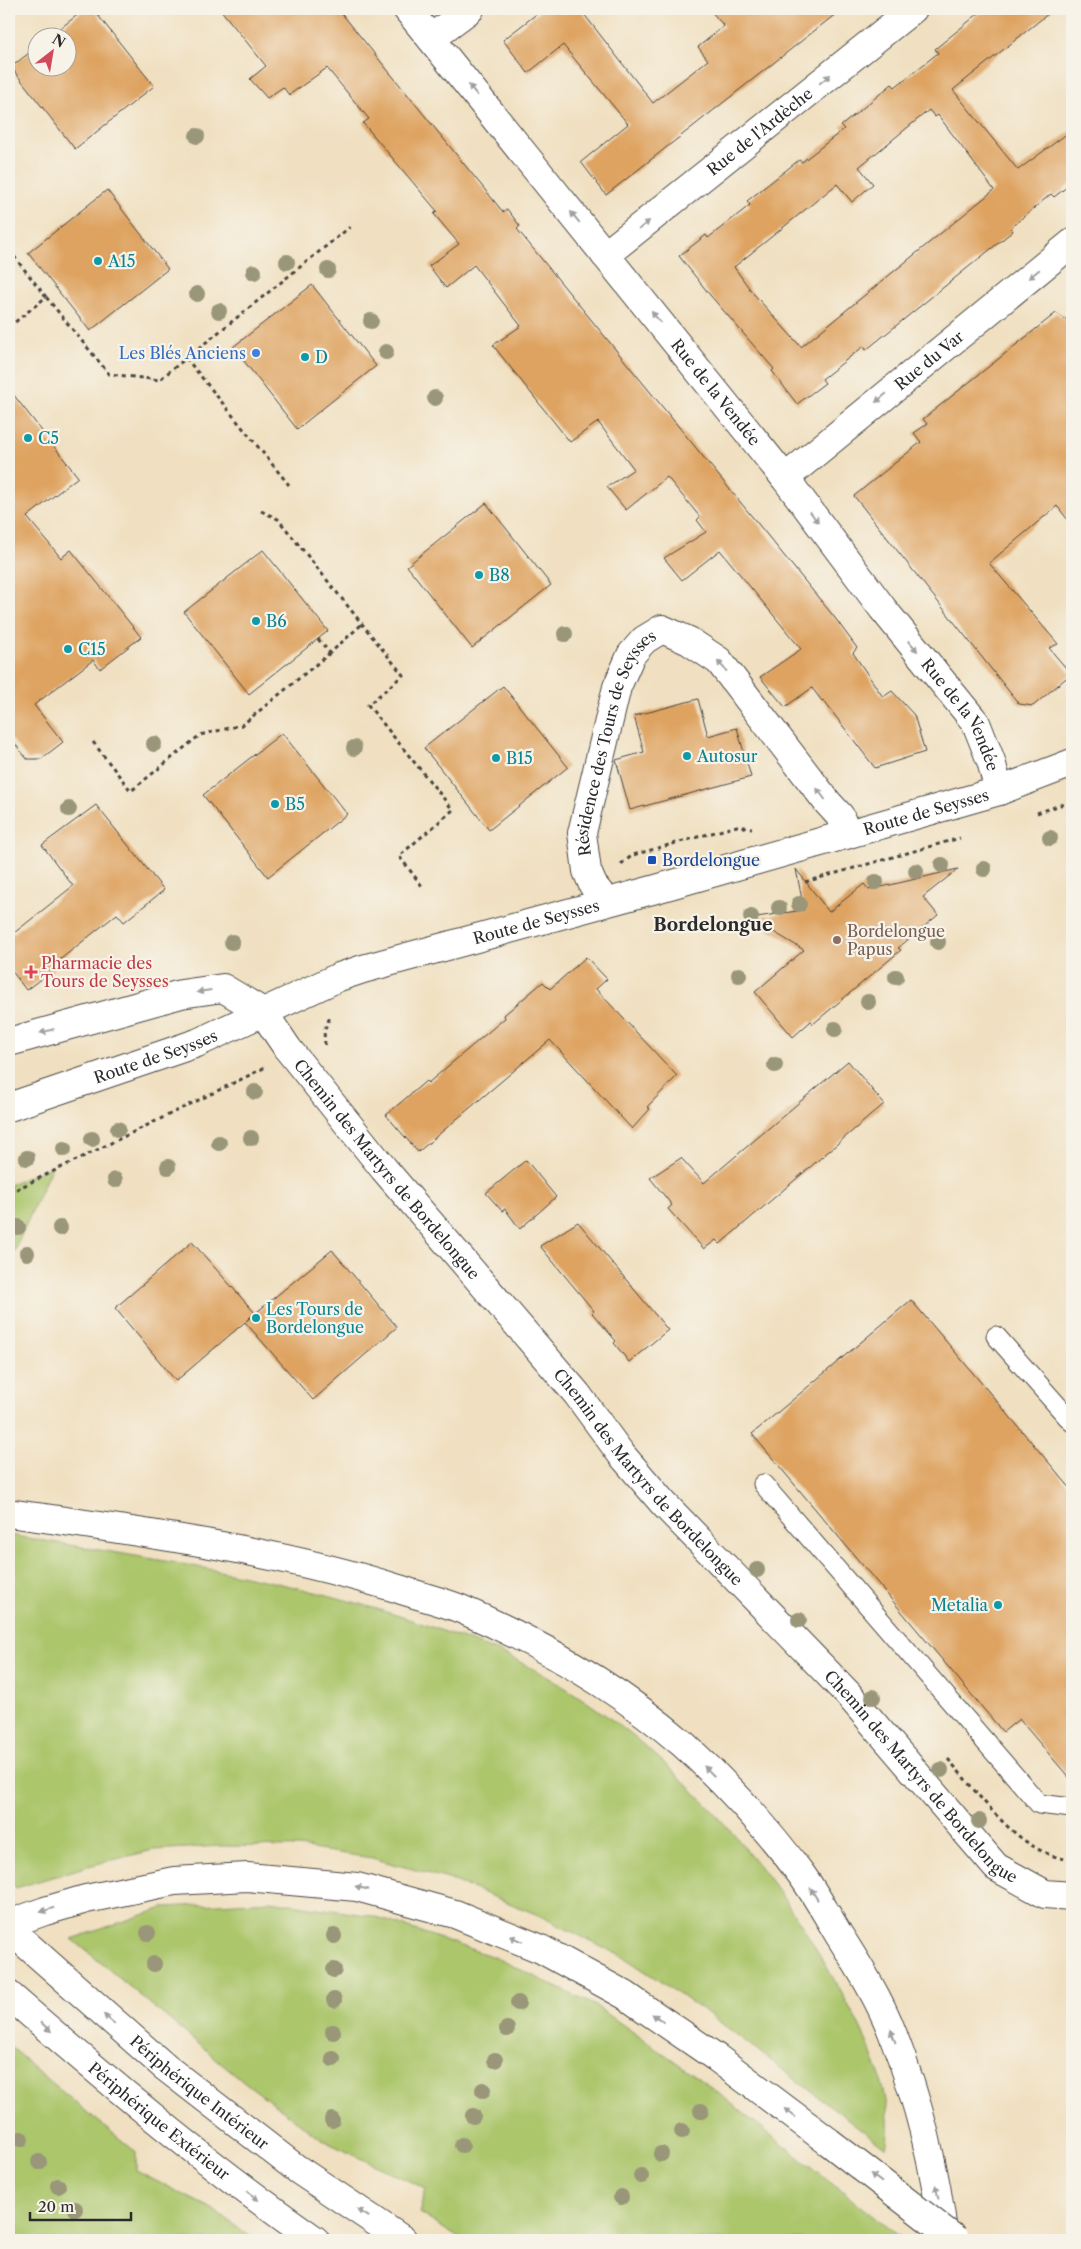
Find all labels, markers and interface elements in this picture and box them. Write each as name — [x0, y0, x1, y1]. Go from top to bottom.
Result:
north arrow — [28, 28, 78, 78]
text: N — [49, 30, 69, 52]
one-way arrow — [818, 74, 831, 85]
street label: Rue de l'Ardèche — [703, 83, 817, 180]
one-way arrow — [468, 84, 479, 97]
one-way arrow — [569, 211, 580, 224]
one-way arrow — [637, 219, 650, 230]
place label: A15 — [107, 251, 135, 271]
marker: A15 — [92, 255, 104, 267]
one-way arrow — [1028, 268, 1041, 279]
one-way arrow — [650, 311, 661, 324]
street label: Rue du Var — [890, 326, 968, 394]
street label: Rue de la Vendée — [667, 335, 765, 449]
place label: Les Blés Anciens — [119, 343, 246, 363]
marker: Les Blés Anciens — [250, 347, 262, 359]
place label: D — [315, 347, 328, 367]
marker: D — [299, 351, 311, 363]
one-way arrow — [875, 393, 888, 404]
place label: C5 — [38, 428, 59, 448]
marker: C5 — [22, 432, 34, 444]
one-way arrow — [809, 510, 820, 523]
place label: B8 — [489, 565, 510, 585]
marker: B8 — [473, 569, 485, 581]
place label: B6 — [266, 611, 287, 631]
marker: B6 — [250, 615, 262, 627]
street label: Résidence des Tours de Seysses — [572, 625, 659, 857]
place label: C15 — [78, 639, 106, 659]
one-way arrow — [908, 639, 919, 652]
marker: C15 — [62, 643, 74, 655]
street label: Rue de la Vendée — [917, 654, 1003, 773]
one-way arrow — [716, 660, 728, 672]
place label: Autosur — [696, 746, 758, 766]
place label: B15 — [506, 748, 533, 768]
marker: Autosur — [681, 750, 693, 762]
marker: B15 — [490, 752, 502, 764]
street label: Route de Seysses — [861, 784, 991, 839]
one-way arrow — [816, 787, 826, 801]
place label: B5 — [285, 794, 305, 814]
marker: B5 — [269, 798, 281, 810]
place label: Bordelongue — [662, 850, 760, 870]
marker: Bordelongue — [646, 854, 658, 866]
street label: Route de Seysses — [471, 895, 601, 948]
district label: Bordelongue — [653, 914, 773, 936]
place label: Bordelongue Papus — [847, 921, 945, 959]
marker: Bordelongue Papus — [831, 934, 843, 946]
place label: Pharmacie des Tours de Seysses — [41, 953, 169, 991]
marker: Pharmacie des Tours de Seysses — [25, 966, 37, 978]
one-way arrow — [196, 987, 212, 995]
street label: Route de Seysses — [91, 1025, 221, 1087]
one-way arrow — [39, 1028, 54, 1036]
street label: Chemin des Martyrs de Bordelongue — [290, 1055, 484, 1283]
place label: Les Tours de Bordelongue — [266, 1299, 364, 1337]
marker: Les Tours de Bordelongue — [250, 1312, 262, 1324]
street label: Chemin des Martyrs de Bordelongue — [550, 1364, 747, 1590]
place label: Metalia — [931, 1595, 989, 1615]
marker: Metalia — [992, 1599, 1004, 1611]
street label: Chemin des Martyrs de Bordelongue — [820, 1666, 1021, 1887]
one-way arrow — [703, 1765, 715, 1777]
one-way arrow — [355, 1884, 370, 1892]
one-way arrow — [809, 1888, 819, 1901]
one-way arrow — [39, 1907, 54, 1915]
one-way arrow — [509, 1935, 523, 1943]
one-way arrow — [103, 2013, 116, 2024]
one-way arrow — [651, 2013, 665, 2023]
one-way arrow — [39, 2022, 52, 2033]
one-way arrow — [889, 2028, 897, 2043]
street label: Périphérique Intérieur — [126, 2031, 273, 2154]
street label: Périphérique Extérieur — [84, 2058, 234, 2184]
one-way arrow — [784, 2107, 797, 2118]
one-way arrow — [870, 2173, 883, 2184]
one-way arrow — [933, 2184, 941, 2200]
scale bar — [30, 2189, 131, 2221]
one-way arrow — [246, 2191, 259, 2202]
text: 20 m — [38, 2197, 74, 2216]
one-way arrow — [356, 2208, 370, 2218]

